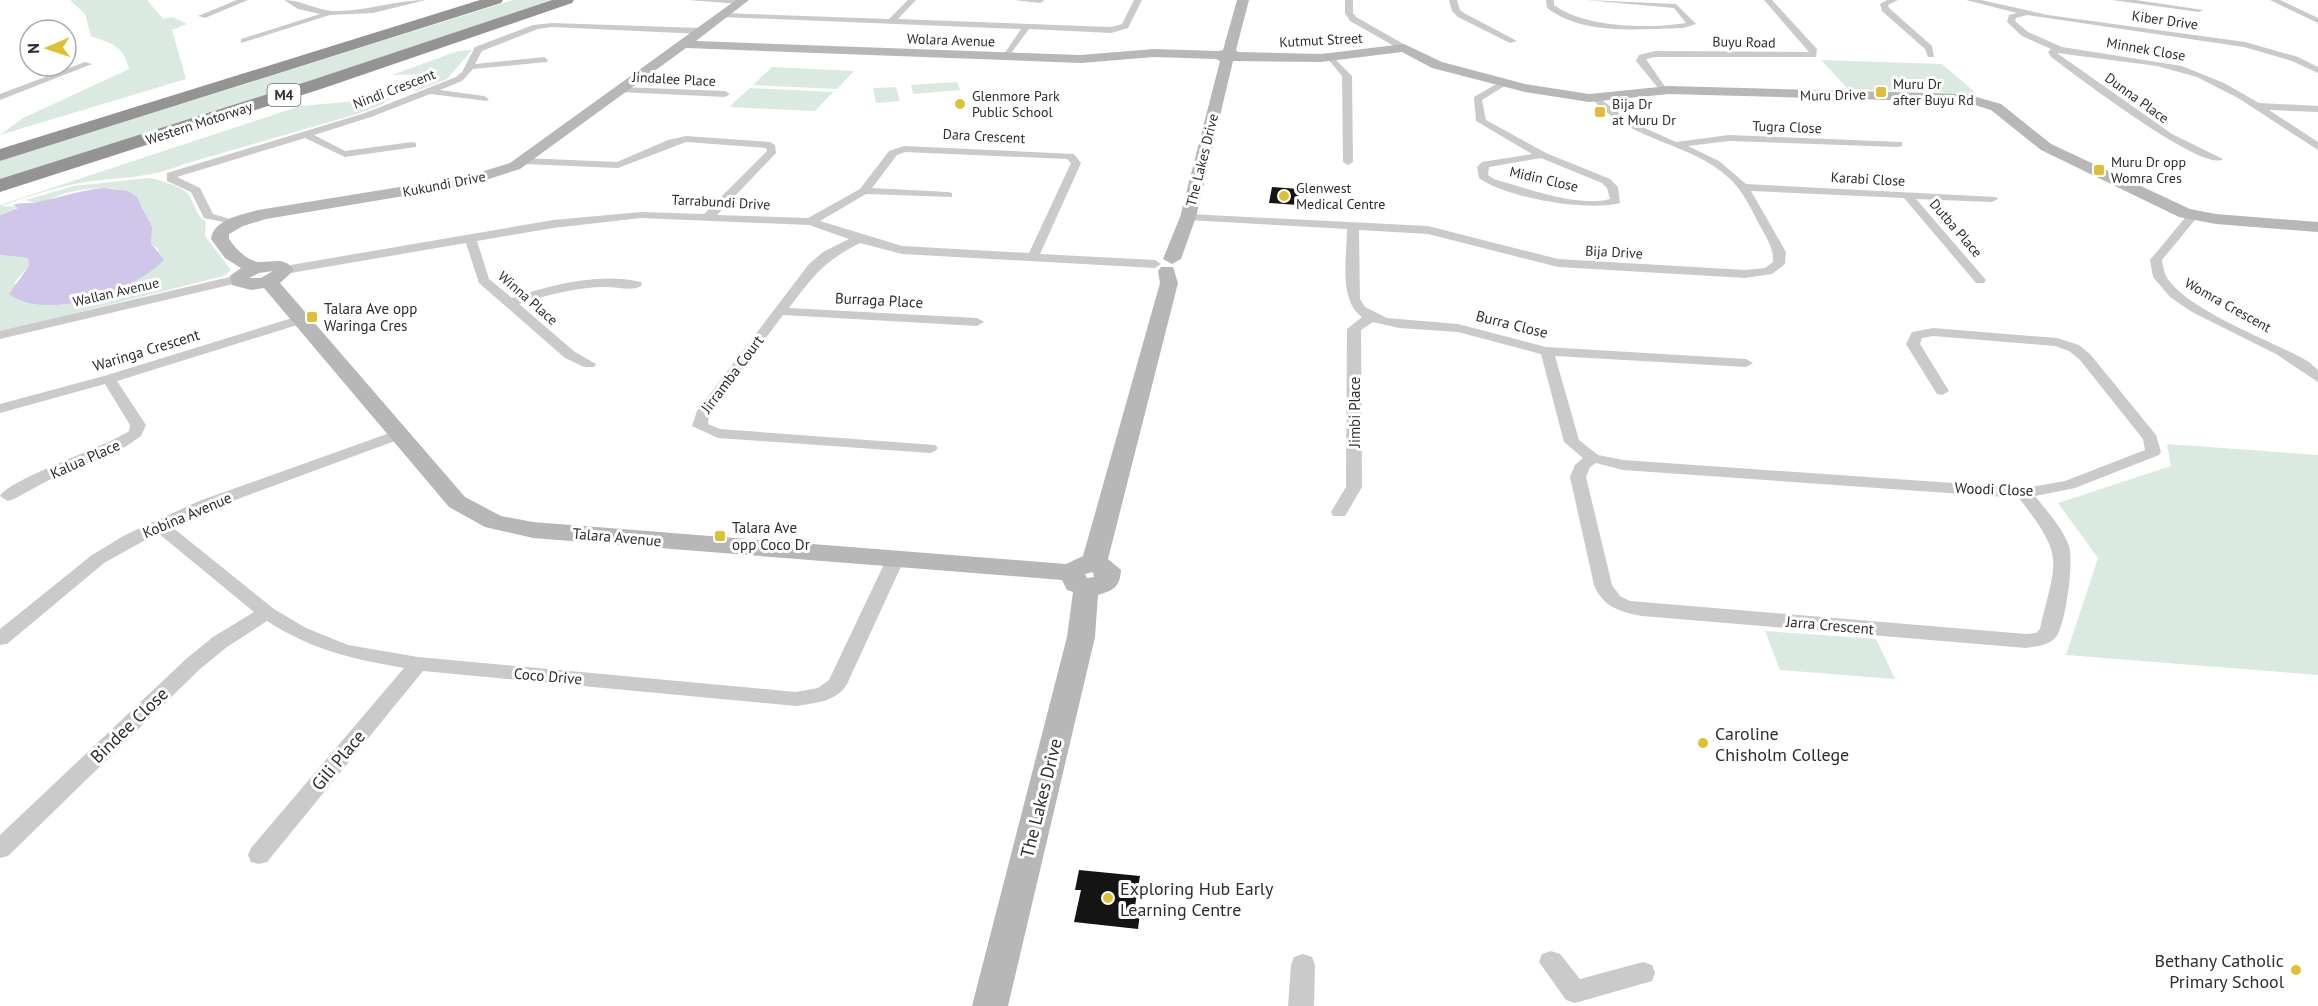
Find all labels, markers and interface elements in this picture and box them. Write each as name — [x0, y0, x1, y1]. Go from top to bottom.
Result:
street label: Kiber Drive — [2131, 6, 2199, 34]
north arrow — [18, 18, 78, 78]
street label: Wolara Avenue — [907, 29, 995, 51]
street label: Kutmut Street — [1279, 29, 1363, 51]
street label: Buyu Road — [1712, 32, 1776, 52]
street label: Minnek Close — [2105, 33, 2187, 65]
text: N — [23, 43, 43, 54]
street label: Nindi Crescent — [350, 65, 438, 113]
street label: Jindalee Place — [631, 68, 716, 90]
street label: Dunna Place — [2102, 69, 2172, 127]
place label: Muru Dr after Buyu Rd — [1893, 75, 1974, 109]
road number: M4 — [268, 84, 300, 106]
street label: Muru Drive — [1800, 85, 1866, 105]
marker: Muru Dr after Buyu Rd — [1874, 85, 1888, 99]
place label: Glenmore Park Public School — [972, 87, 1060, 121]
place label: Bija Dr at Muru Dr — [1612, 95, 1676, 129]
street label: Western Motorway — [143, 97, 255, 149]
marker: Glenmore Park Public School — [953, 97, 967, 111]
marker: Bija Dr at Muru Dr — [1593, 105, 1607, 119]
street label: The Lakes Drive — [1182, 112, 1222, 208]
street label: Tugra Close — [1752, 117, 1822, 137]
street label: Dara Crescent — [942, 125, 1026, 147]
place label: Muru Dr opp Womra Cres — [2111, 153, 2186, 187]
street label: Midin Close — [1508, 162, 1580, 196]
marker: Muru Dr opp Womra Cres — [2092, 163, 2106, 177]
street label: Kukundi Drive — [401, 167, 487, 201]
street label: Karabi Close — [1830, 168, 1906, 190]
place label: Glenwest Medical Centre — [1296, 179, 1385, 213]
marker: Glenwest Medical Centre — [1277, 189, 1291, 203]
street label: Tarrabundi Drive — [671, 190, 771, 214]
street label: Dutba Place — [1926, 195, 1986, 261]
street label: Bija Drive — [1585, 242, 1643, 262]
street label: Winna Place — [494, 267, 562, 329]
street label: Wallan Avenue — [71, 273, 161, 311]
street label: Womra Crescent — [2181, 274, 2275, 336]
street label: Burraga Place — [834, 288, 924, 312]
place label: Talara Ave opp Waringa Cres — [324, 299, 417, 335]
street label: Burra Close — [1474, 306, 1550, 342]
marker: Talara Ave opp Waringa Cres — [305, 310, 319, 324]
street label: Waringa Crescent — [90, 325, 202, 375]
street label: Jirramba Court — [696, 331, 767, 417]
street label: Jimbi Place — [1345, 377, 1364, 448]
street label: Kalua Place — [47, 435, 123, 483]
street label: Woodi Close — [1954, 478, 2034, 500]
street label: Kobina Avenue — [140, 488, 234, 542]
place label: Talara Ave opp Coco Dr — [732, 518, 810, 554]
street label: Talara Avenue — [572, 524, 662, 550]
marker: Talara Ave opp Coco Dr — [713, 529, 727, 543]
street label: Jarra Crescent — [1784, 612, 1875, 638]
street label: Coco Drive — [513, 664, 583, 688]
street label: Bindee Close — [85, 682, 173, 768]
place label: Caroline Chisholm College — [1715, 722, 1849, 766]
street label: Gili Place — [306, 725, 370, 795]
street label: The Lakes Drive — [1015, 736, 1067, 860]
marker: Caroline Chisholm College — [1696, 736, 1710, 750]
place label: Exploring Hub Early Learning Centre — [1120, 877, 1274, 921]
marker: Exploring Hub Early Learning Centre — [1101, 891, 1115, 905]
place label: Bethany Catholic Primary School — [2154, 949, 2285, 993]
marker: Bethany Catholic Primary School — [2289, 963, 2303, 977]

